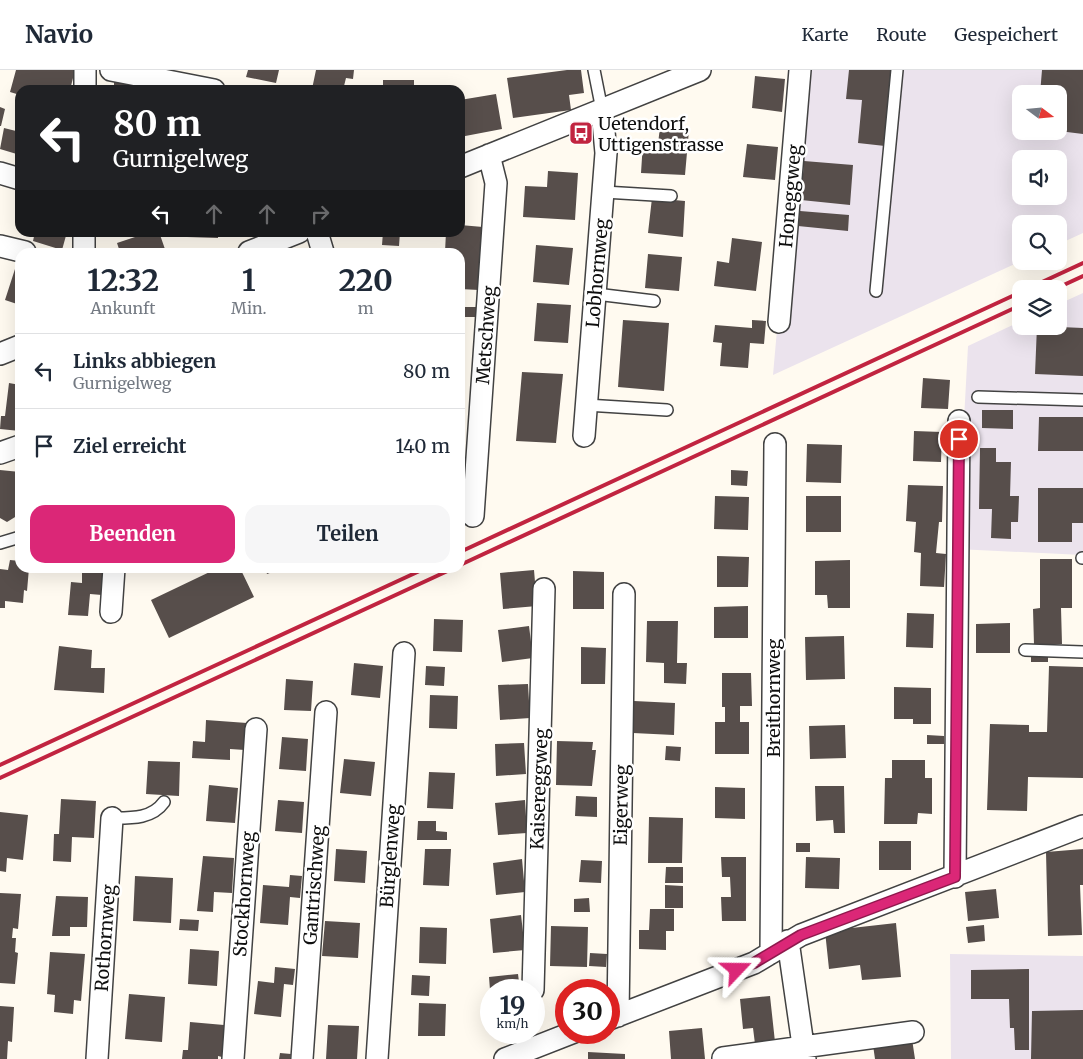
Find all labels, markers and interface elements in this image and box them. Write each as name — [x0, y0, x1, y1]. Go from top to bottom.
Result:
text: Navio — [25, 19, 93, 50]
text: Karte — [802, 23, 848, 46]
text: Route — [876, 23, 926, 46]
text: Gespeichert — [954, 23, 1058, 46]
north arrow — [1012, 85, 1068, 140]
map controls — [1012, 85, 1067, 335]
text: 80 m — [113, 102, 201, 146]
icon: left — [30, 105, 95, 170]
place label: Uetendorf, Uttigenstrasse — [598, 112, 724, 156]
bus stop icon: Uetendorf, Uttigenstrasse — [568, 120, 594, 146]
street label: Honeggweg — [774, 143, 806, 249]
text: Gurnigelweg — [113, 145, 248, 173]
button: sound — [1012, 150, 1067, 205]
icon: left — [147, 200, 175, 228]
icon: ahead — [200, 200, 228, 228]
icon: ahead — [253, 200, 281, 228]
icon: right — [306, 200, 334, 228]
button: search — [1012, 215, 1067, 270]
street label: Lobhornweg — [581, 217, 613, 329]
text: 12:32 — [87, 261, 159, 299]
text: 1 — [242, 261, 256, 299]
text: 220 — [339, 261, 393, 299]
button: layers — [1012, 280, 1067, 335]
street label: Metschweg — [471, 285, 501, 385]
text: Ankunft — [91, 298, 156, 318]
text: Min. — [231, 298, 267, 318]
text: m — [358, 298, 374, 318]
text: Links abbiegen — [73, 349, 216, 373]
icon: left — [30, 357, 58, 385]
text: 80 m — [403, 359, 450, 383]
text: Gurnigelweg — [73, 373, 171, 393]
pin — [938, 418, 980, 460]
icon: arrive — [945, 425, 973, 453]
icon: arrive — [30, 432, 58, 460]
text: Ziel erreicht — [73, 434, 186, 458]
text: 140 m — [395, 434, 450, 458]
button: Beenden — [30, 505, 235, 563]
button: Teilen — [245, 505, 450, 563]
street label: Breithornweg — [762, 638, 785, 758]
street label: Kaisereggweg — [525, 728, 553, 850]
street label: Eigerweg — [609, 764, 633, 846]
street label: Bürglenweg — [375, 803, 405, 909]
street label: Gantrischweg — [298, 824, 330, 946]
street label: Stockhornweg — [228, 830, 260, 958]
street label: Rothornweg — [90, 884, 120, 992]
position arrow — [710, 943, 762, 995]
speed limit sign: 30 — [555, 979, 620, 1044]
text: 19 — [500, 989, 525, 1021]
text: km/h — [497, 1016, 528, 1031]

